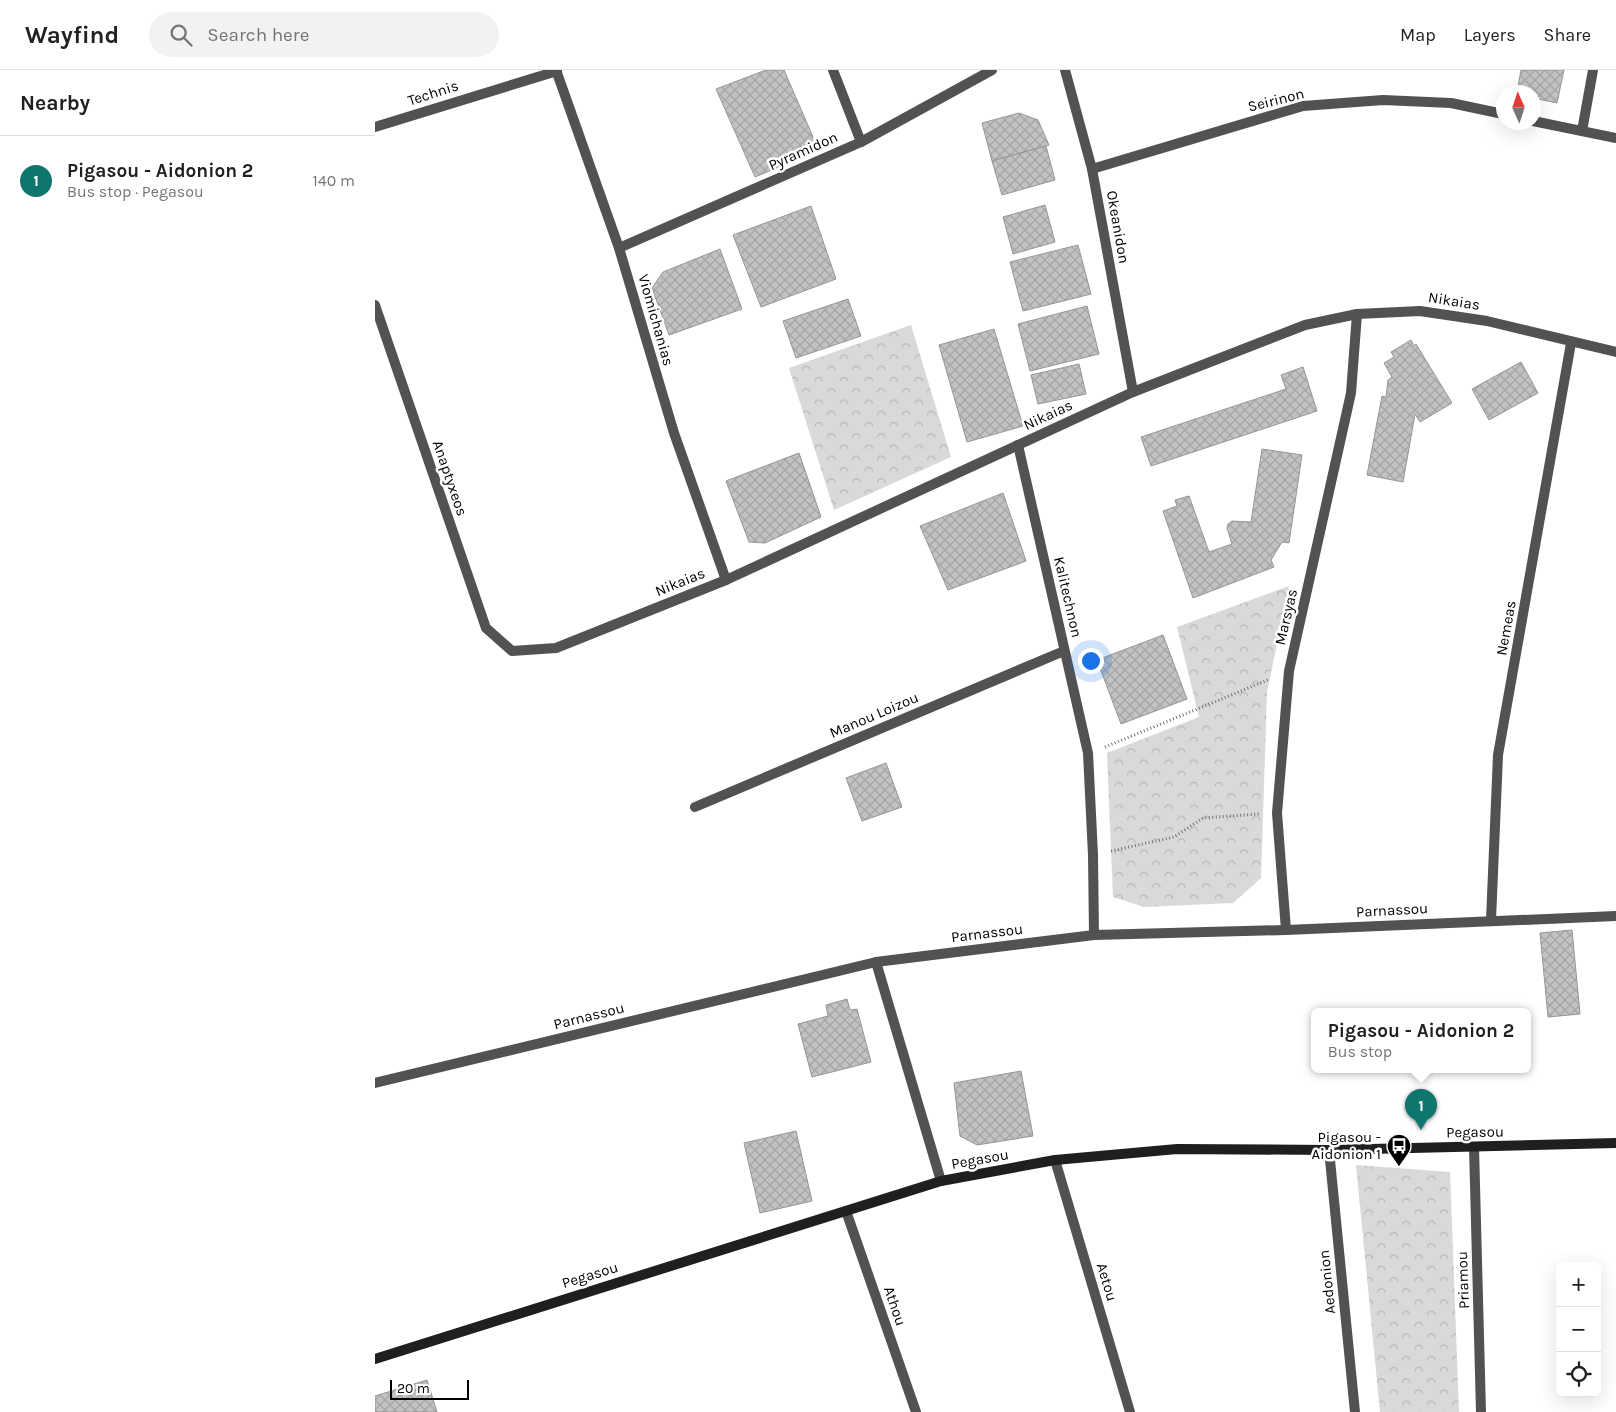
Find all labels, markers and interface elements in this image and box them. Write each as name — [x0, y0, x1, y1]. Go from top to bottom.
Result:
search box — [149, 12, 499, 57]
text: Wayfind — [25, 21, 119, 49]
icon: search — [167, 21, 195, 49]
text: Search here — [207, 24, 309, 46]
text: Map — [1400, 24, 1436, 46]
text: Layers — [1464, 24, 1516, 46]
text: Share — [1544, 24, 1591, 46]
street label: Technis — [405, 76, 461, 110]
street label: Seirinon — [1246, 84, 1306, 116]
north arrow — [1496, 85, 1541, 130]
text: Nearby — [20, 91, 90, 115]
street label: Pyramidon — [766, 128, 840, 174]
text: Pigasou - Aidonion 2 — [67, 160, 253, 182]
text: 1 — [33, 171, 39, 190]
text: 140 m — [313, 171, 355, 190]
text: Bus stop · Pegasou — [67, 182, 204, 201]
street label: Okeanidon — [1103, 189, 1133, 265]
street label: Viomichanias — [634, 272, 678, 368]
street label: Nikaias — [1427, 288, 1481, 314]
street label: Nikaias — [1021, 396, 1075, 434]
street label: Anaptyxeos — [429, 438, 471, 518]
street label: Kalitechnon — [1050, 555, 1086, 639]
street label: Nikaias — [652, 564, 708, 600]
street label: Marsyas — [1271, 587, 1301, 647]
street label: Nemeas — [1492, 599, 1520, 657]
your location — [1078, 648, 1104, 674]
street label: Manou Loizou — [827, 688, 921, 742]
street label: Parnassou — [1355, 899, 1429, 921]
street label: Parnassou — [950, 920, 1024, 946]
street label: Parnassou — [552, 999, 626, 1033]
popup — [1311, 1008, 1531, 1073]
text: Pigasou - Aidonion 2 — [1328, 1020, 1514, 1042]
text: Bus stop — [1328, 1042, 1392, 1061]
pin: 1 — [1405, 1089, 1437, 1130]
street label: Pegasou — [1446, 1122, 1504, 1142]
place label: Pigasou - Aidonion 1 — [1312, 1128, 1381, 1163]
bus stop icon: Pigasou - Aidonion 1 — [1386, 1133, 1412, 1167]
street label: Pegasou — [950, 1145, 1010, 1173]
street label: Aedonion — [1315, 1249, 1339, 1315]
street label: Priamou — [1453, 1251, 1473, 1309]
street label: Pegasou — [560, 1258, 620, 1292]
street label: Aetou — [1093, 1261, 1121, 1303]
map controls — [1556, 1262, 1601, 1397]
button: + — [1556, 1262, 1601, 1307]
street label: Athou — [880, 1284, 910, 1328]
button: − — [1556, 1307, 1601, 1352]
button: locate — [1556, 1352, 1601, 1397]
scale bar — [390, 1377, 469, 1400]
text: 20 m — [397, 1380, 430, 1397]

